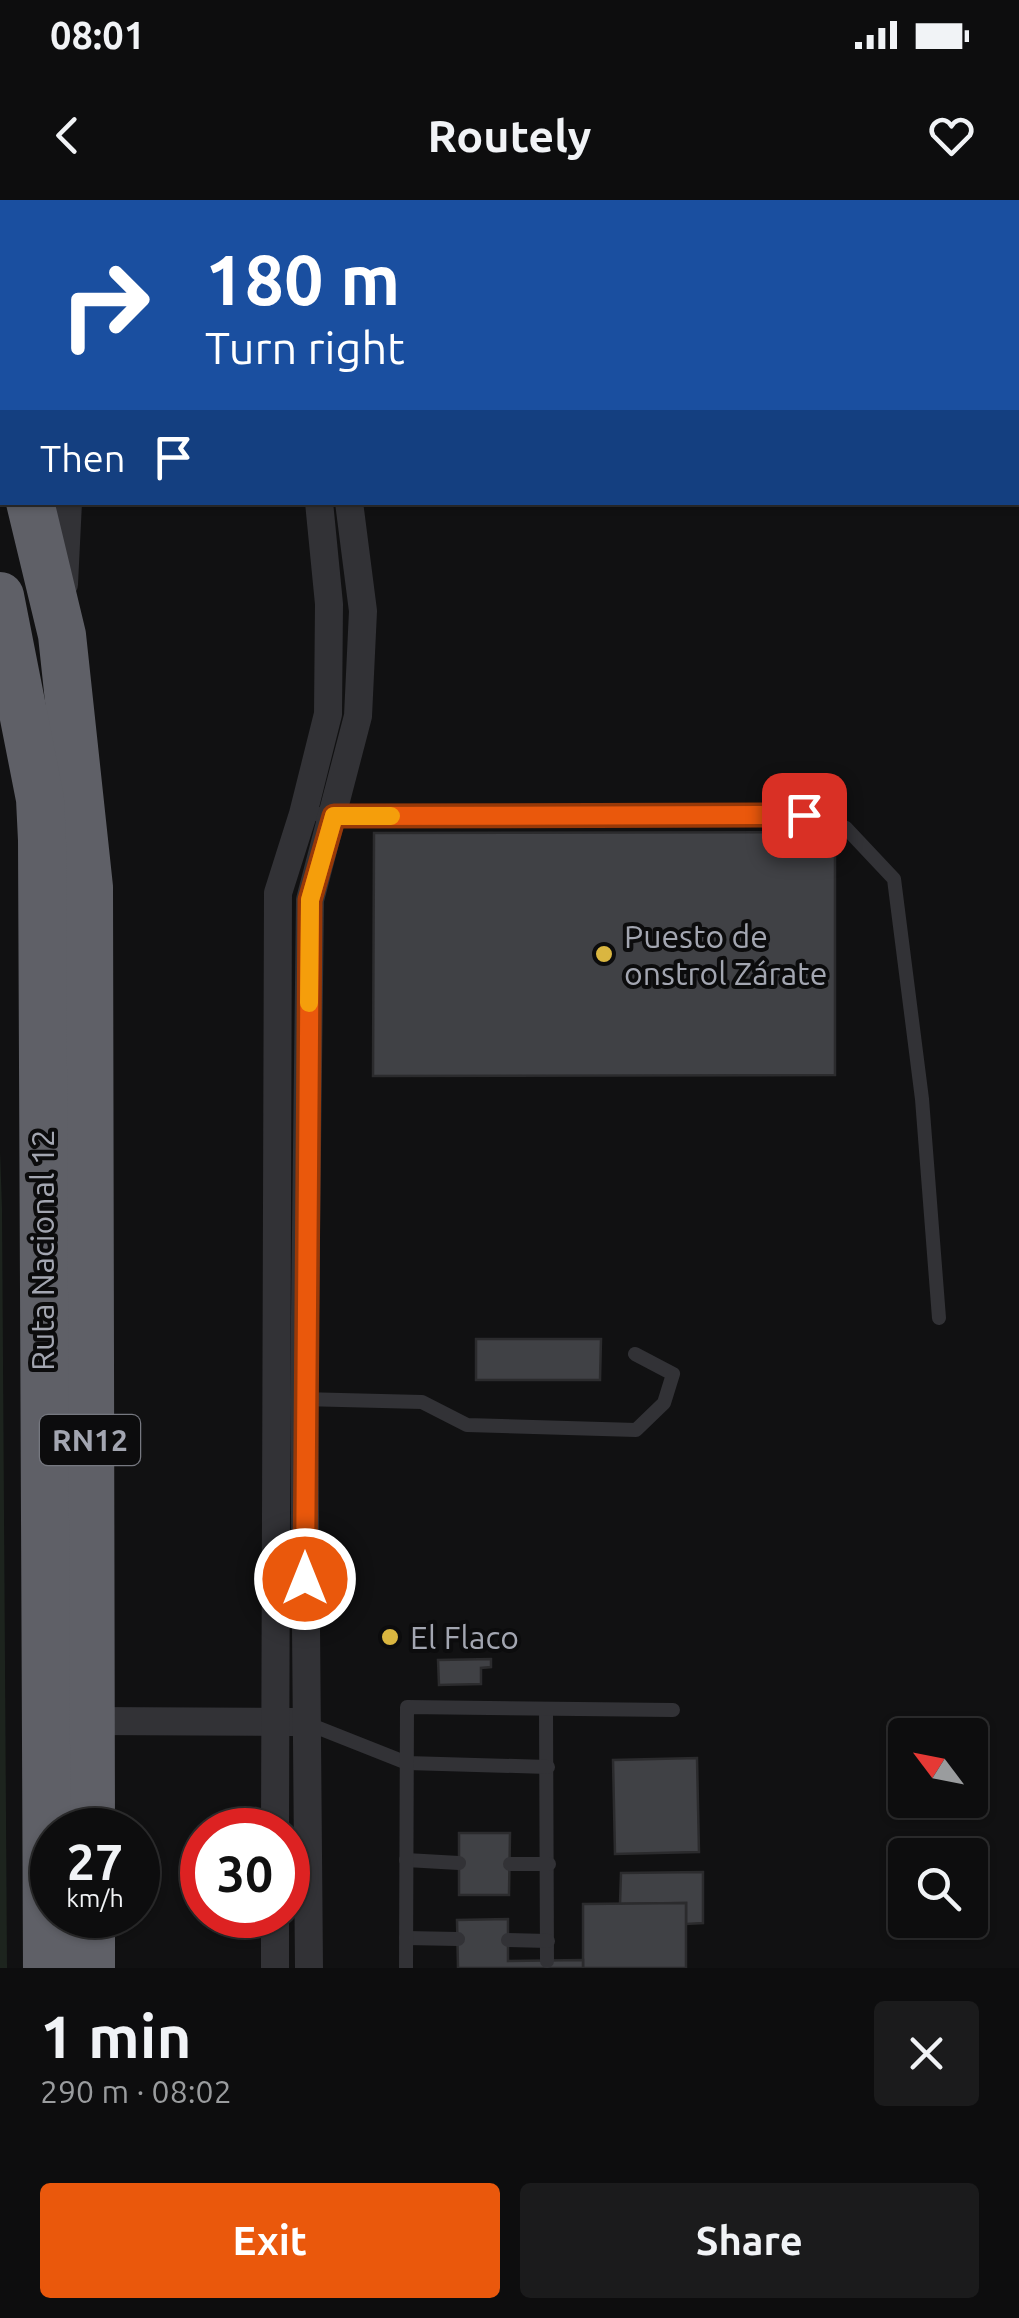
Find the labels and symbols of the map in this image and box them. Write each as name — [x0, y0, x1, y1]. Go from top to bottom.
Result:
pin — [762, 773, 847, 858]
place label: Puesto de onstrol Zárate — [624, 918, 827, 991]
marker: Puesto de onstrol Zárate — [593, 943, 615, 965]
street label: Ruta Nacional 12 — [24, 1129, 60, 1371]
road number: RN12 — [40, 1415, 140, 1465]
position arrow — [253, 1527, 357, 1631]
place label: El Flaco — [410, 1619, 519, 1655]
marker: El Flaco — [379, 1626, 401, 1648]
north arrow — [888, 1718, 988, 1818]
speed limit sign: 30 — [180, 1808, 310, 1938]

